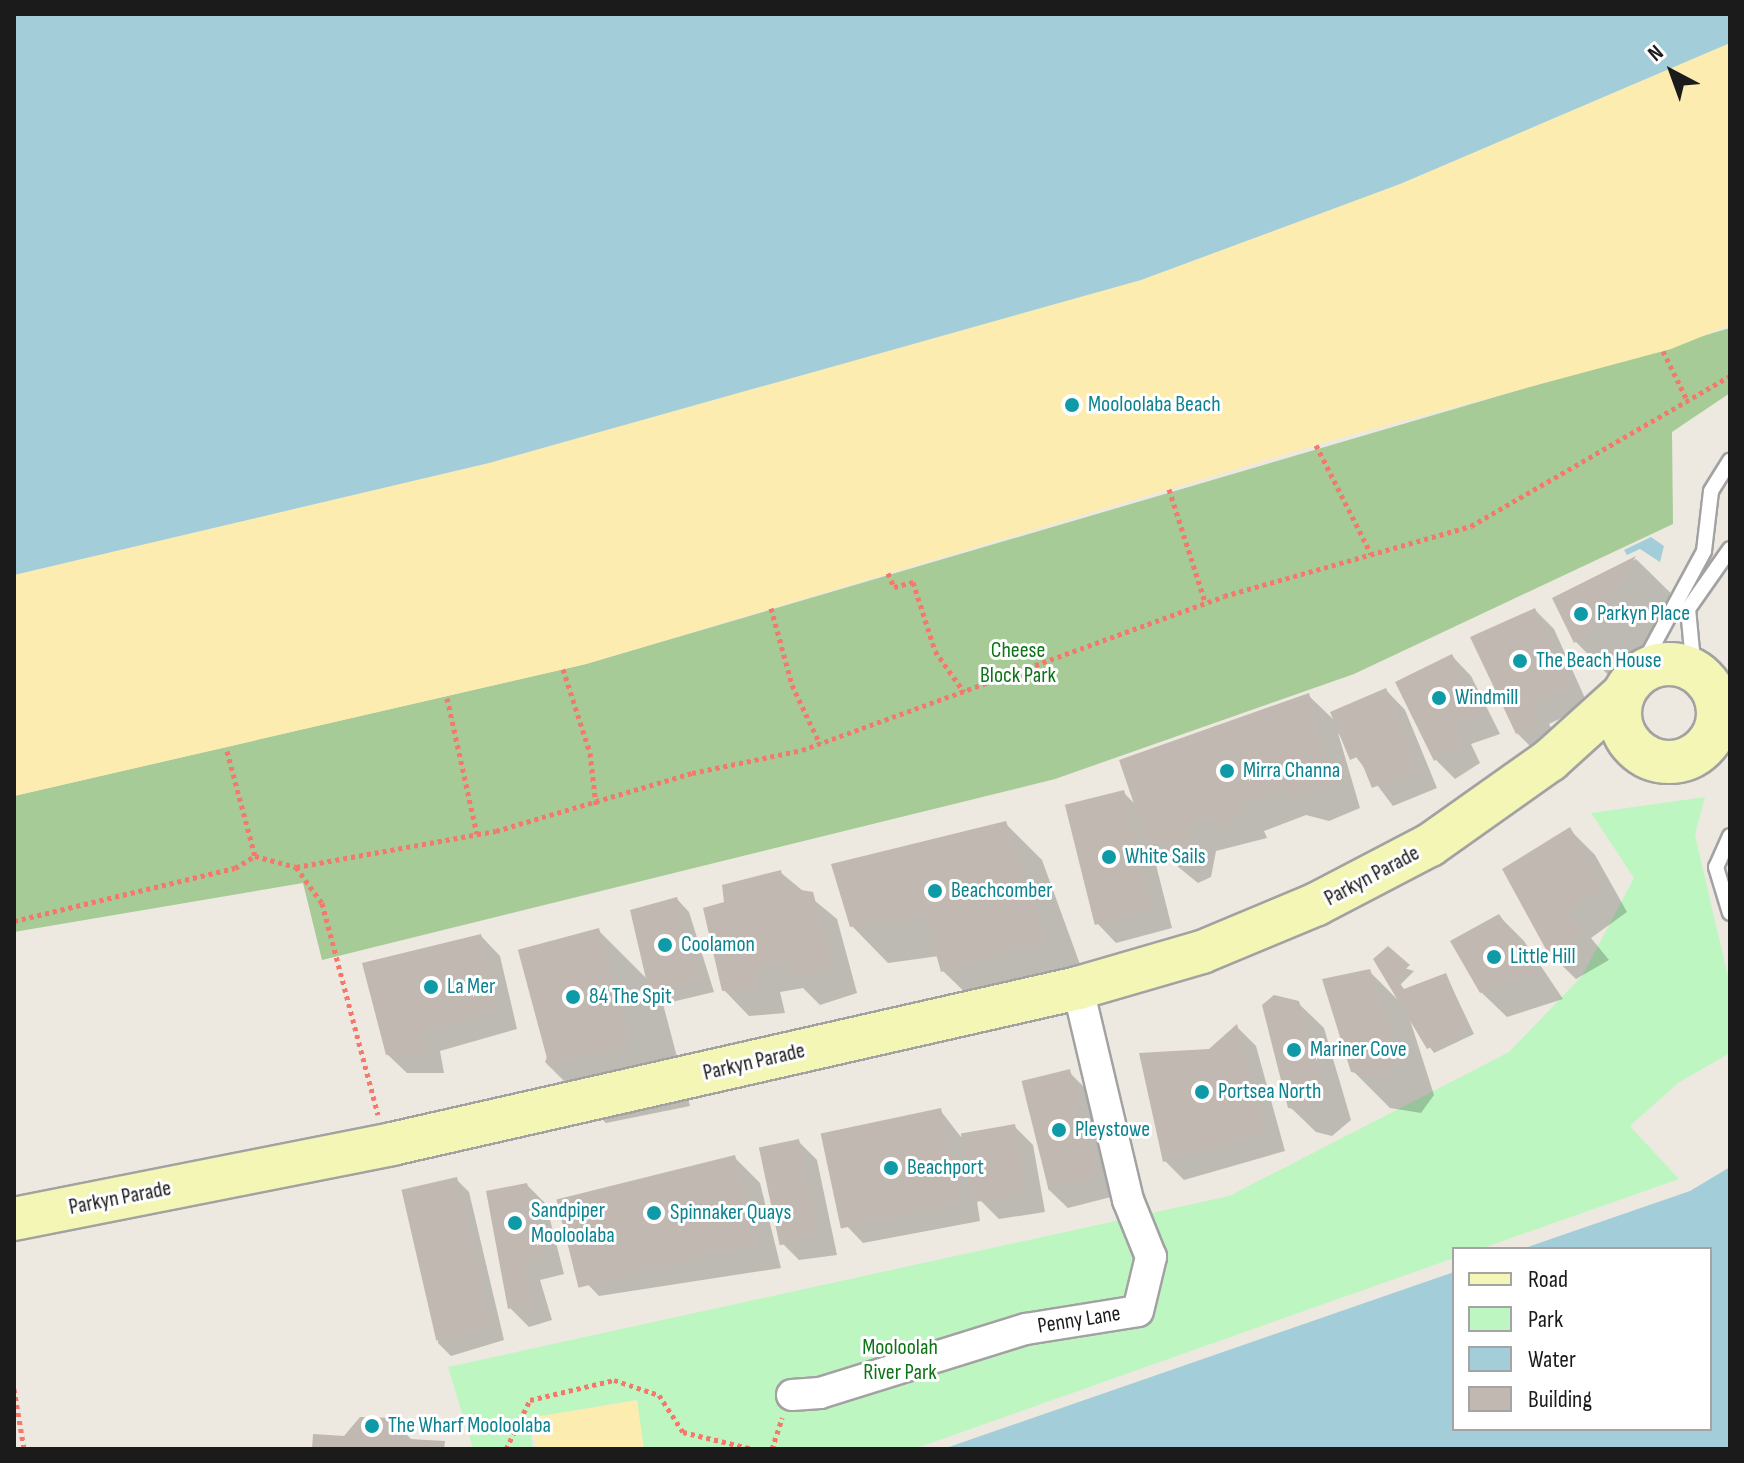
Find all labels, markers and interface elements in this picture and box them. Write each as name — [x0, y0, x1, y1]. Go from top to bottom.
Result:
north arrow — [1632, 32, 1712, 112]
text: N — [1643, 39, 1669, 68]
place label: Mooloolaba Beach — [1088, 392, 1221, 418]
marker: Mooloolaba Beach — [1063, 396, 1081, 414]
place label: Parkyn Place — [1597, 601, 1690, 627]
marker: Parkyn Place — [1572, 605, 1590, 623]
park label: Cheese Block Park — [980, 637, 1056, 688]
place label: The Beach House — [1536, 648, 1662, 674]
marker: The Beach House — [1511, 652, 1529, 670]
place label: Windmill — [1455, 685, 1518, 711]
marker: Windmill — [1430, 689, 1448, 707]
place label: Mirra Channa — [1243, 758, 1340, 784]
marker: Mirra Channa — [1218, 762, 1236, 780]
street label: Parkyn Parade — [1320, 840, 1424, 912]
place label: White Sails — [1125, 844, 1206, 870]
marker: White Sails — [1100, 848, 1118, 866]
place label: Beachcomber — [951, 878, 1053, 904]
marker: Beachcomber — [926, 882, 944, 900]
place label: Coolamon — [681, 932, 755, 958]
marker: Coolamon — [656, 936, 674, 954]
place label: Little Hill — [1510, 944, 1576, 970]
marker: Little Hill — [1485, 948, 1503, 966]
place label: La Mer — [447, 974, 495, 1000]
marker: La Mer — [422, 978, 440, 996]
place label: 84 The Spit — [589, 984, 672, 1010]
marker: 84 The Spit — [564, 988, 582, 1006]
street label: Parkyn Parade — [701, 1037, 807, 1087]
place label: Mariner Cove — [1310, 1037, 1407, 1063]
marker: Mariner Cove — [1285, 1041, 1303, 1059]
place label: Portsea North — [1218, 1079, 1321, 1105]
marker: Portsea North — [1193, 1083, 1211, 1101]
place label: Pleystowe — [1075, 1117, 1150, 1143]
marker: Pleystowe — [1050, 1121, 1068, 1139]
place label: Beachport — [907, 1155, 984, 1181]
marker: Beachport — [882, 1159, 900, 1177]
street label: Parkyn Parade — [67, 1175, 173, 1221]
place label: Sandpiper Mooloolaba — [531, 1197, 615, 1248]
place label: Spinnaker Quays — [670, 1200, 791, 1226]
marker: Spinnaker Quays — [645, 1204, 663, 1222]
marker: Sandpiper Mooloolaba — [506, 1214, 524, 1232]
legend — [1452, 1247, 1712, 1431]
text: Road — [1528, 1265, 1568, 1294]
street label: Penny Lane — [1036, 1300, 1122, 1340]
text: Park — [1528, 1305, 1563, 1334]
park label: Mooloolah River Park — [862, 1334, 938, 1386]
text: Water — [1528, 1345, 1576, 1374]
text: Building — [1528, 1385, 1592, 1414]
place label: The Wharf Mooloolaba — [388, 1413, 551, 1439]
marker: The Wharf Mooloolaba — [363, 1417, 381, 1435]

